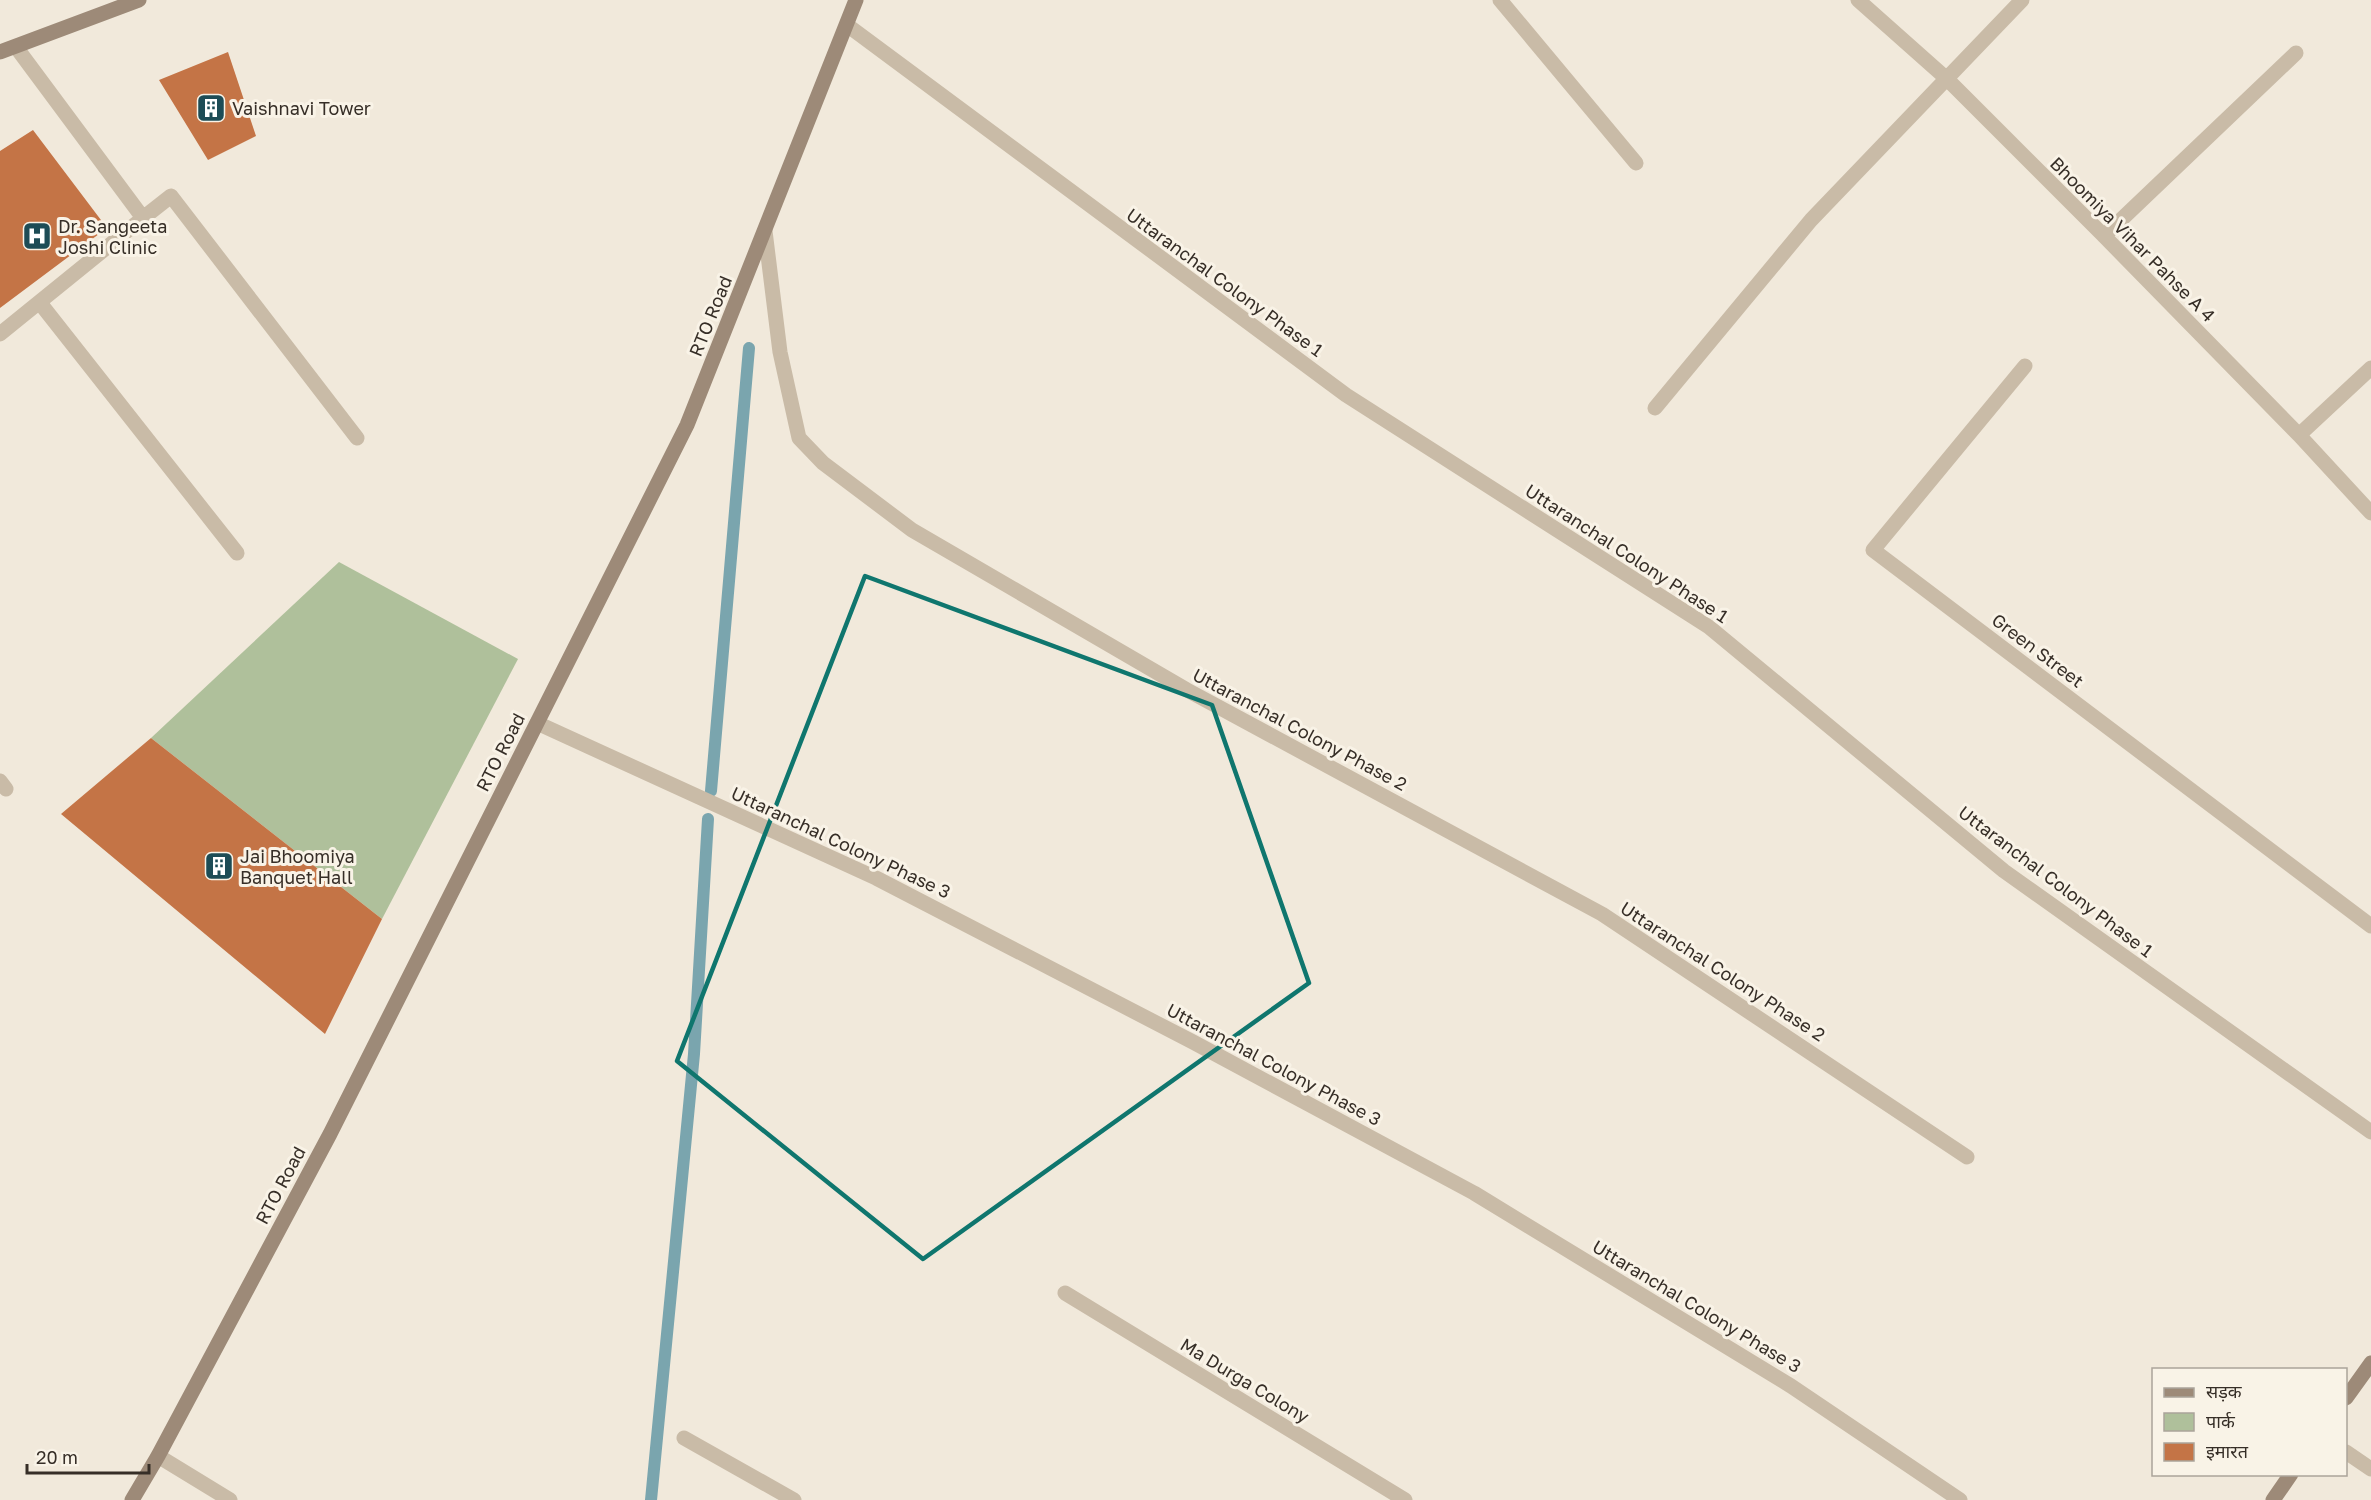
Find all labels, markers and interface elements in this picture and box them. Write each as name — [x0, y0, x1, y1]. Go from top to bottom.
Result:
building icon: Vaishnavi Tower — [195, 92, 227, 124]
place label: Vaishnavi Tower — [232, 97, 371, 119]
street label: Bhoomiya Vihar Pahse A 4 — [2046, 152, 2220, 326]
street label: Uttaranchal Colony Phase 1 — [1122, 203, 1328, 361]
place label: Dr. Sangeeta Joshi Clinic — [58, 215, 167, 258]
hospital icon: Dr. Sangeeta Joshi Clinic — [21, 220, 53, 252]
street label: RTO Road — [684, 273, 736, 359]
street label: Uttaranchal Colony Phase 1 — [1521, 479, 1733, 627]
street label: Green Street — [1988, 608, 2088, 692]
street label: Uttaranchal Colony Phase 2 — [1189, 663, 1411, 795]
street label: RTO Road — [471, 709, 529, 795]
street label: Uttaranchal Colony Phase 3 — [728, 781, 954, 903]
street label: Uttaranchal Colony Phase 1 — [1954, 801, 2158, 962]
place label: Jai Bhoomiya Banquet Hall — [240, 845, 355, 888]
building icon: Jai Bhoomiya Banquet Hall — [203, 850, 235, 882]
street label: Uttaranchal Colony Phase 2 — [1617, 897, 1829, 1045]
street label: Uttaranchal Colony Phase 3 — [1163, 998, 1385, 1130]
street label: RTO Road — [250, 1142, 310, 1228]
street label: Uttaranchal Colony Phase 3 — [1589, 1235, 1805, 1377]
street label: Ma Durga Colony — [1177, 1333, 1313, 1427]
legend — [2152, 1368, 2347, 1476]
text: सड़क — [2206, 1380, 2243, 1402]
text: पार्क — [2206, 1410, 2236, 1432]
scale bar — [27, 1437, 148, 1475]
text: इमारत — [2206, 1440, 2249, 1462]
text: 20 m — [36, 1446, 78, 1468]

